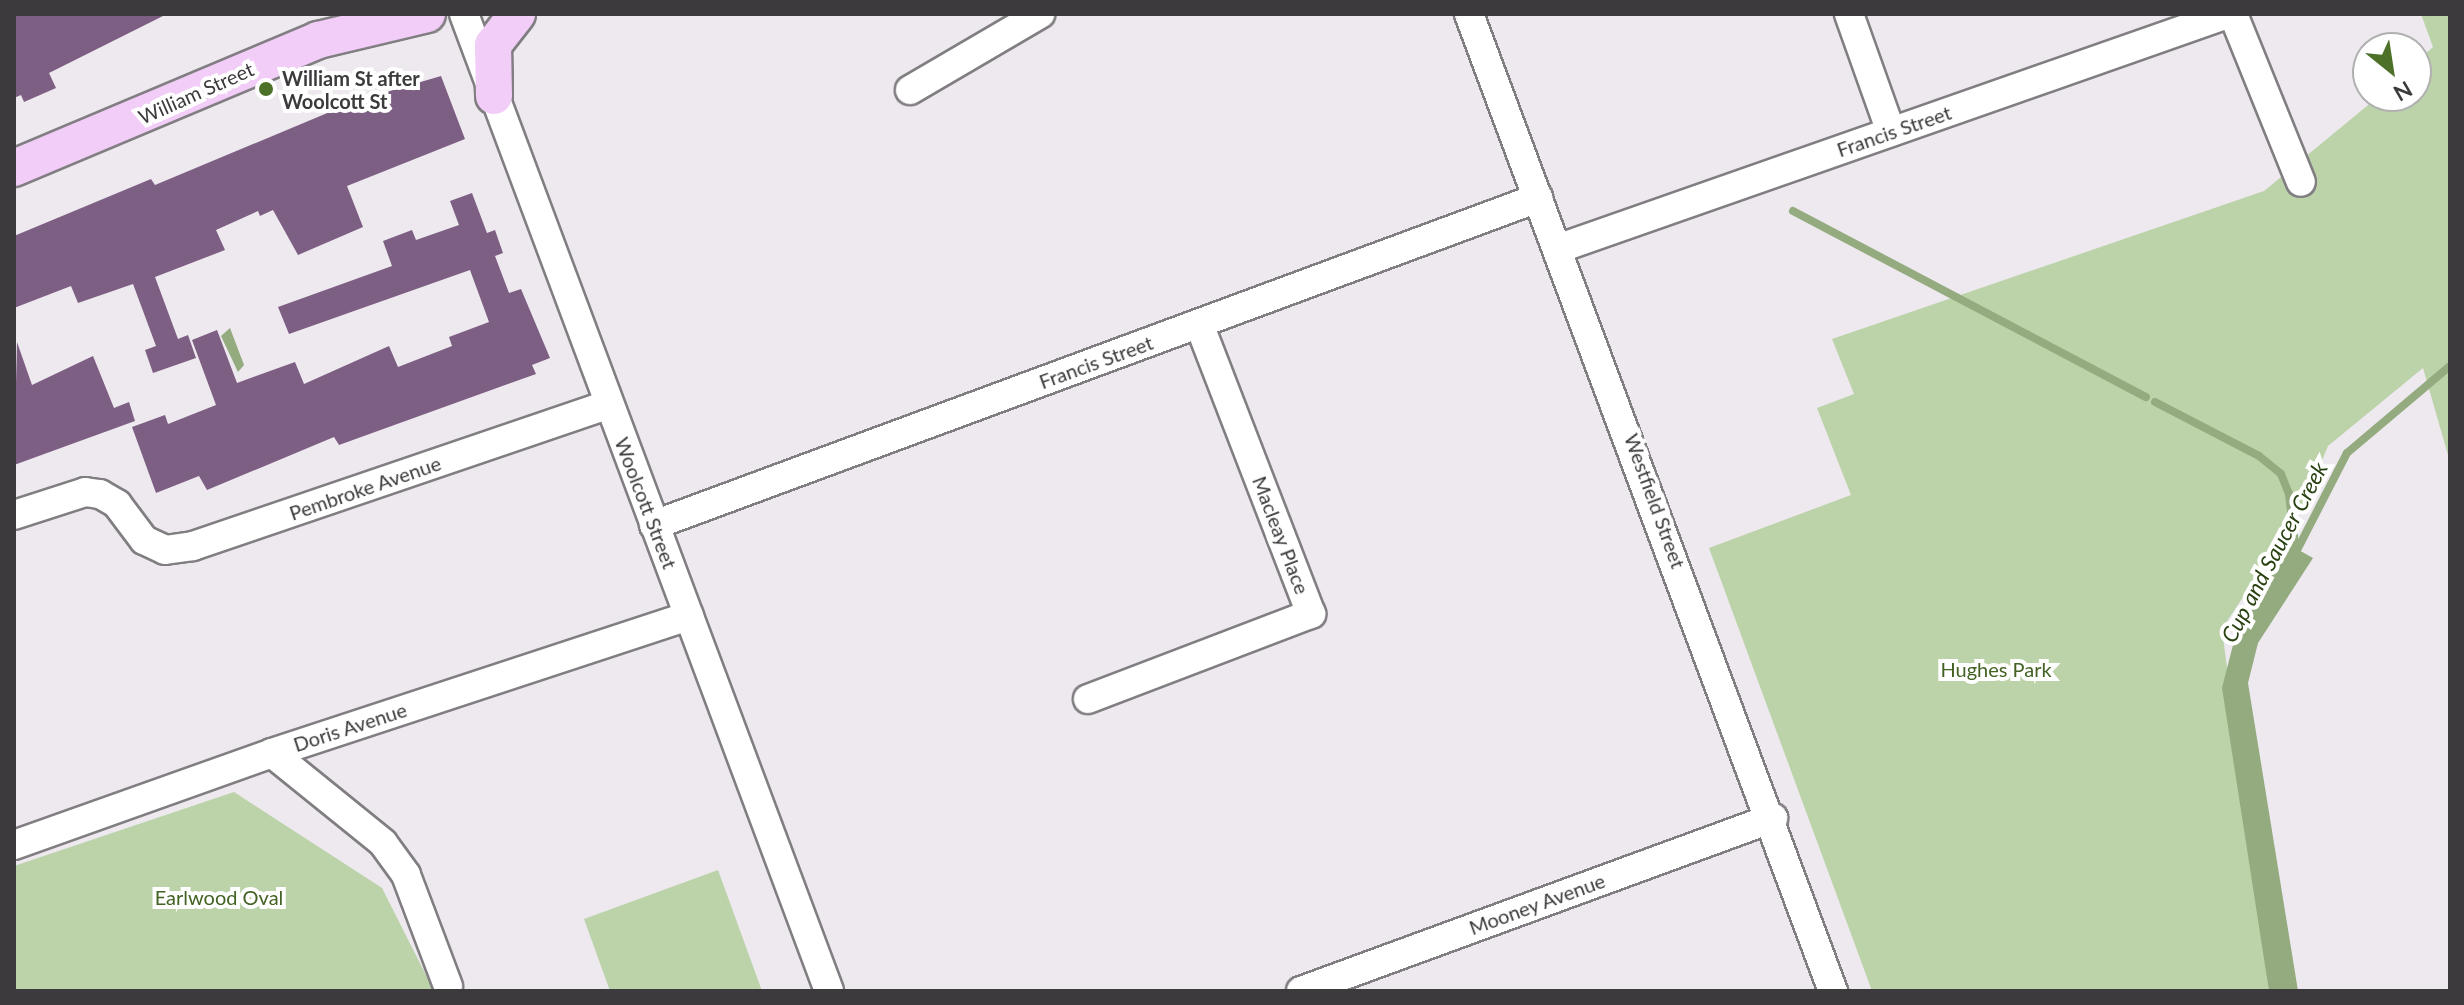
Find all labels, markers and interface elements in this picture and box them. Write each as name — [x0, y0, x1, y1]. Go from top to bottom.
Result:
north arrow — [2352, 32, 2432, 112]
street label: William Street — [135, 57, 257, 129]
place label: William St after Woolcott St — [282, 66, 420, 113]
text: N — [2389, 76, 2417, 107]
marker: William St after Woolcott St — [257, 80, 275, 98]
street label: Francis Street — [1834, 100, 1954, 162]
street label: Francis Street — [1036, 330, 1156, 394]
street label: Westfield Street — [1619, 430, 1691, 572]
street label: Woolcott Street — [610, 434, 682, 572]
street label: Pembroke Avenue — [286, 451, 444, 525]
water label: Cup and Saucer Creek — [2215, 457, 2333, 647]
street label: Macleay Place — [1247, 472, 1315, 598]
park label: Hughes Park — [1940, 657, 2052, 681]
street label: Doris Avenue — [290, 697, 410, 757]
street label: Mooney Avenue — [1465, 868, 1609, 940]
park label: Earlwood Oval — [155, 885, 283, 909]

